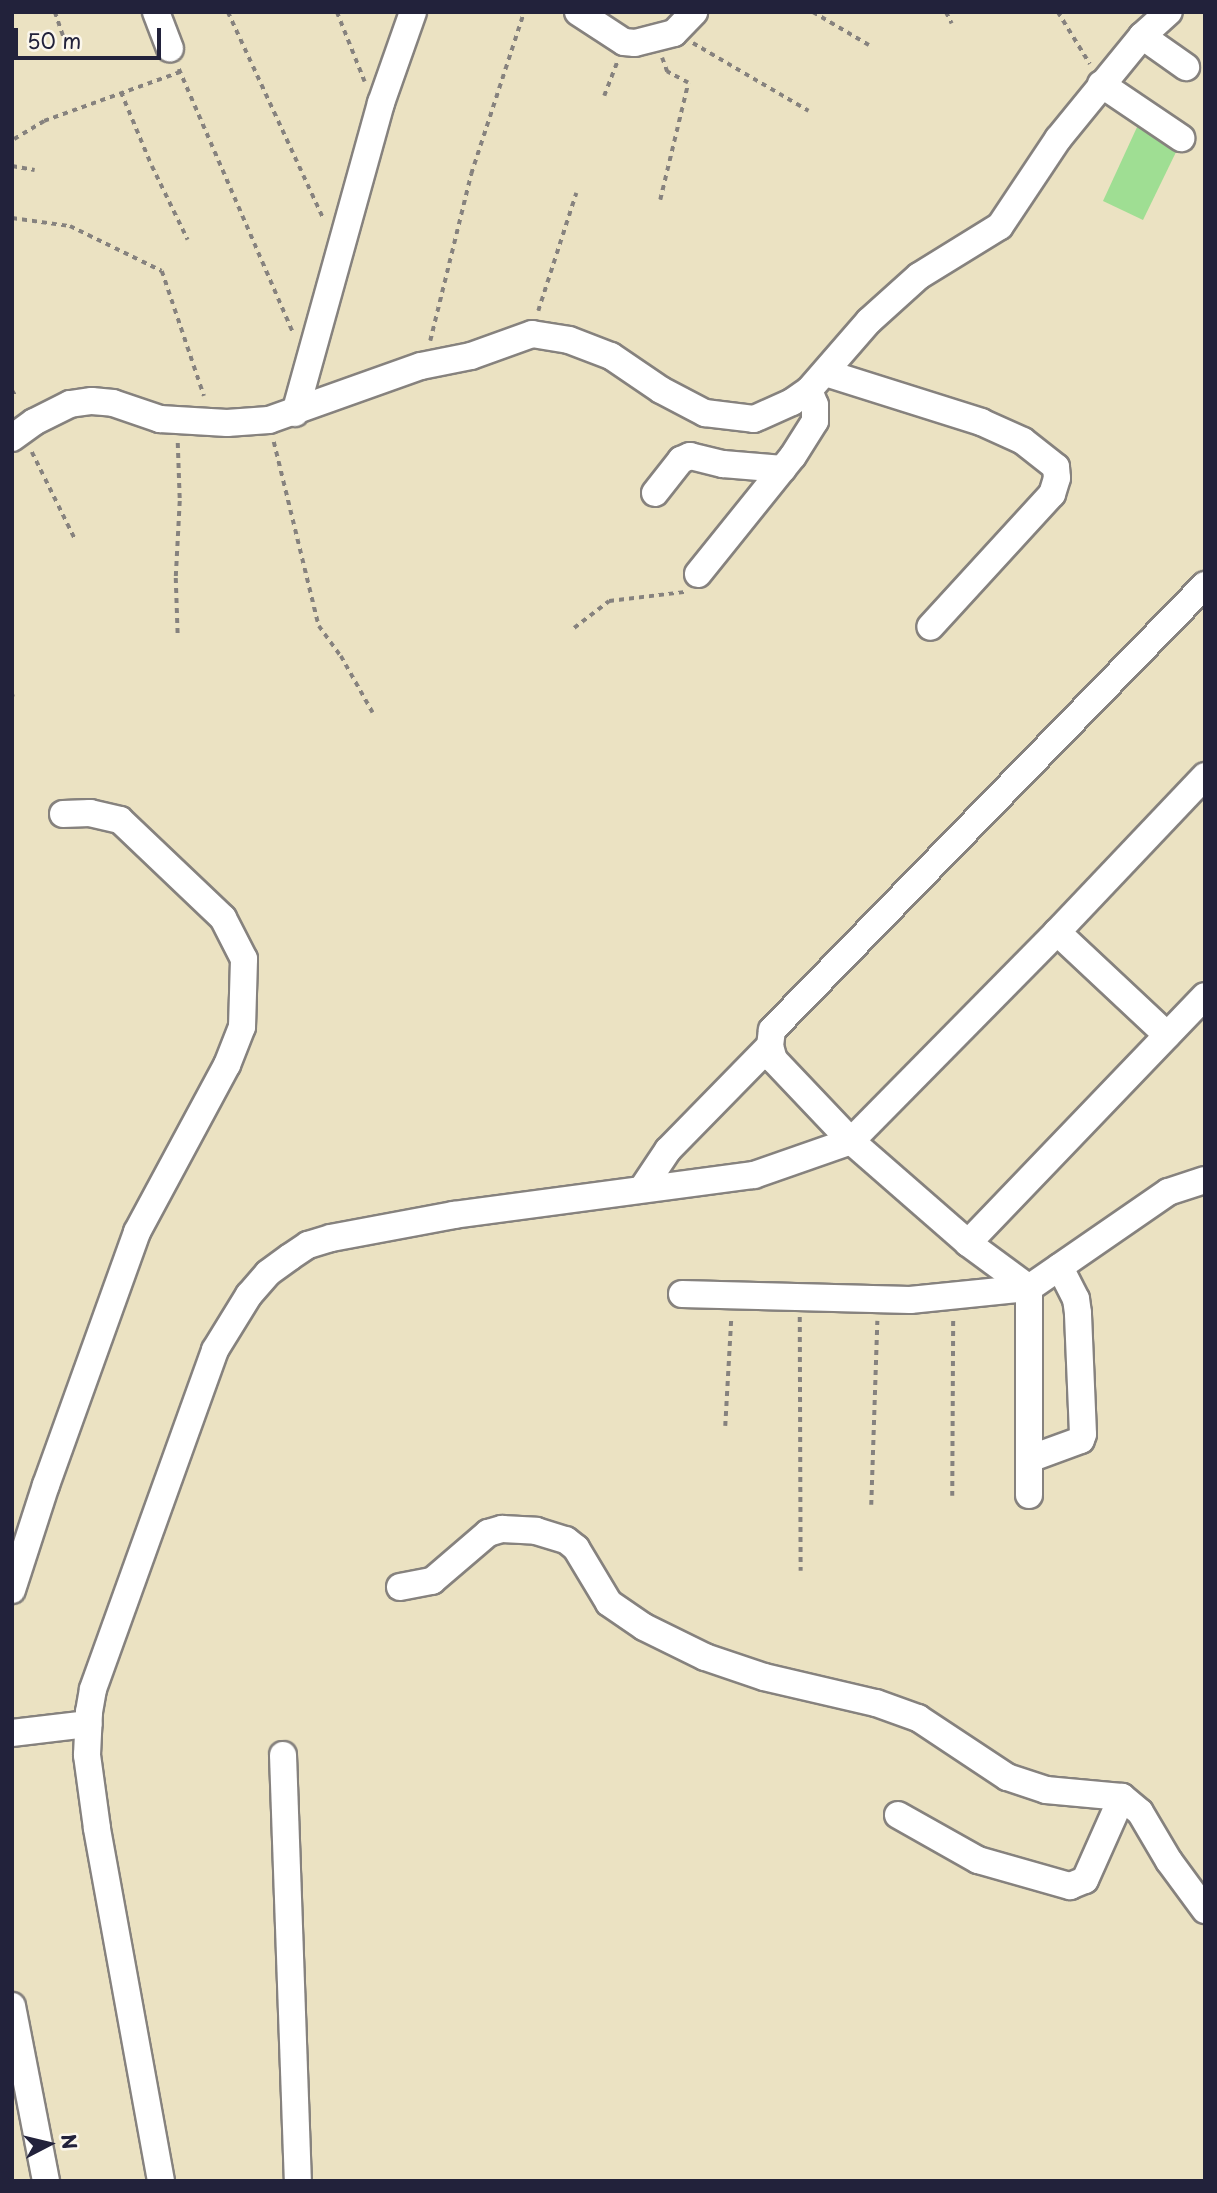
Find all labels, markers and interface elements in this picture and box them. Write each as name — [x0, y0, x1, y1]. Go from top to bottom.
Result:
scale bar — [18, 14, 164, 58]
text: 50 m — [27, 24, 81, 56]
north arrow — [14, 2109, 84, 2179]
text: N — [55, 2132, 85, 2151]

